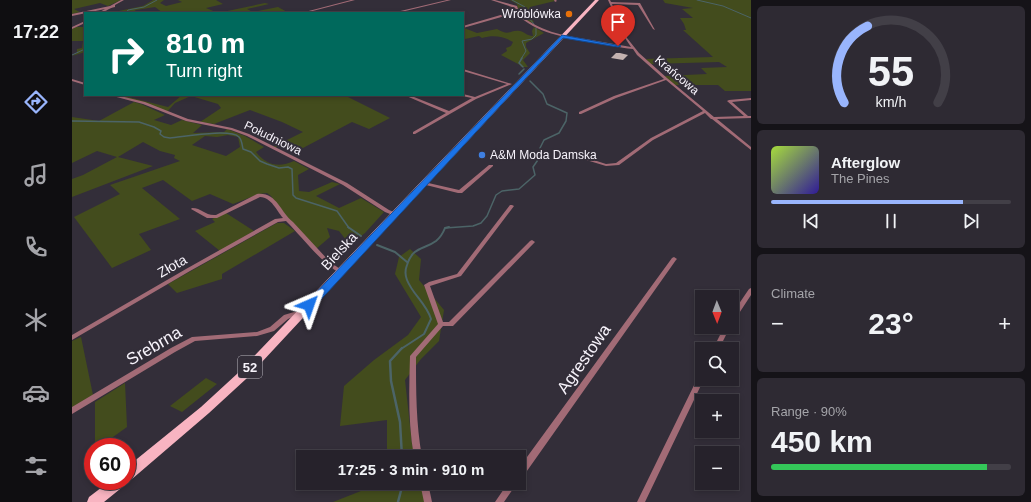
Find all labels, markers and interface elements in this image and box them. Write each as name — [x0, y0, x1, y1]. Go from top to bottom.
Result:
pin — [601, 5, 635, 46]
place label: Wróblówka — [502, 7, 561, 21]
marker: Wróblówka — [564, 9, 574, 19]
icon: arrive — [607, 11, 629, 33]
text: 17:22 — [13, 22, 59, 42]
icon: right — [100, 28, 152, 80]
text: 810 m — [166, 28, 245, 59]
text: 55 — [868, 48, 914, 95]
street label: Krańcowa — [652, 52, 702, 98]
text: Turn right — [166, 61, 242, 81]
icon: directions — [22, 88, 50, 116]
text: km/h — [876, 94, 907, 110]
street label: Południowa — [242, 118, 304, 158]
place label: A&M Moda Damska — [490, 148, 597, 162]
marker: A&M Moda Damska — [477, 150, 487, 160]
text: Afterglow — [831, 154, 900, 171]
icon: music — [22, 161, 50, 189]
text: The Pines — [831, 171, 890, 186]
icon: previous — [800, 210, 822, 232]
icon: pause — [880, 210, 902, 232]
icon: next — [960, 210, 982, 232]
street label: Bielska — [318, 229, 360, 273]
icon: phone — [22, 233, 50, 261]
street label: Złota — [155, 251, 190, 281]
position arrow — [288, 284, 330, 326]
text: Climate — [771, 286, 815, 301]
north arrow — [695, 290, 739, 334]
map controls — [695, 290, 739, 490]
icon: climate — [22, 306, 50, 334]
text: 23° — [868, 307, 914, 340]
text: − — [771, 311, 784, 336]
text: + — [998, 311, 1011, 336]
street label: Agrestowa — [553, 320, 615, 397]
street label: Srebrna — [123, 322, 185, 369]
button: search — [695, 342, 739, 386]
road number: 52 — [238, 356, 262, 378]
icon: car — [22, 379, 50, 407]
button: + — [695, 394, 739, 438]
text: Range · 90% — [771, 404, 847, 419]
text: 450 km — [771, 425, 873, 458]
speed limit sign: 60 — [84, 438, 136, 490]
button: − — [695, 446, 739, 490]
icon: filters — [22, 452, 50, 480]
text: 17:25 · 3 min · 910 m — [338, 461, 484, 478]

